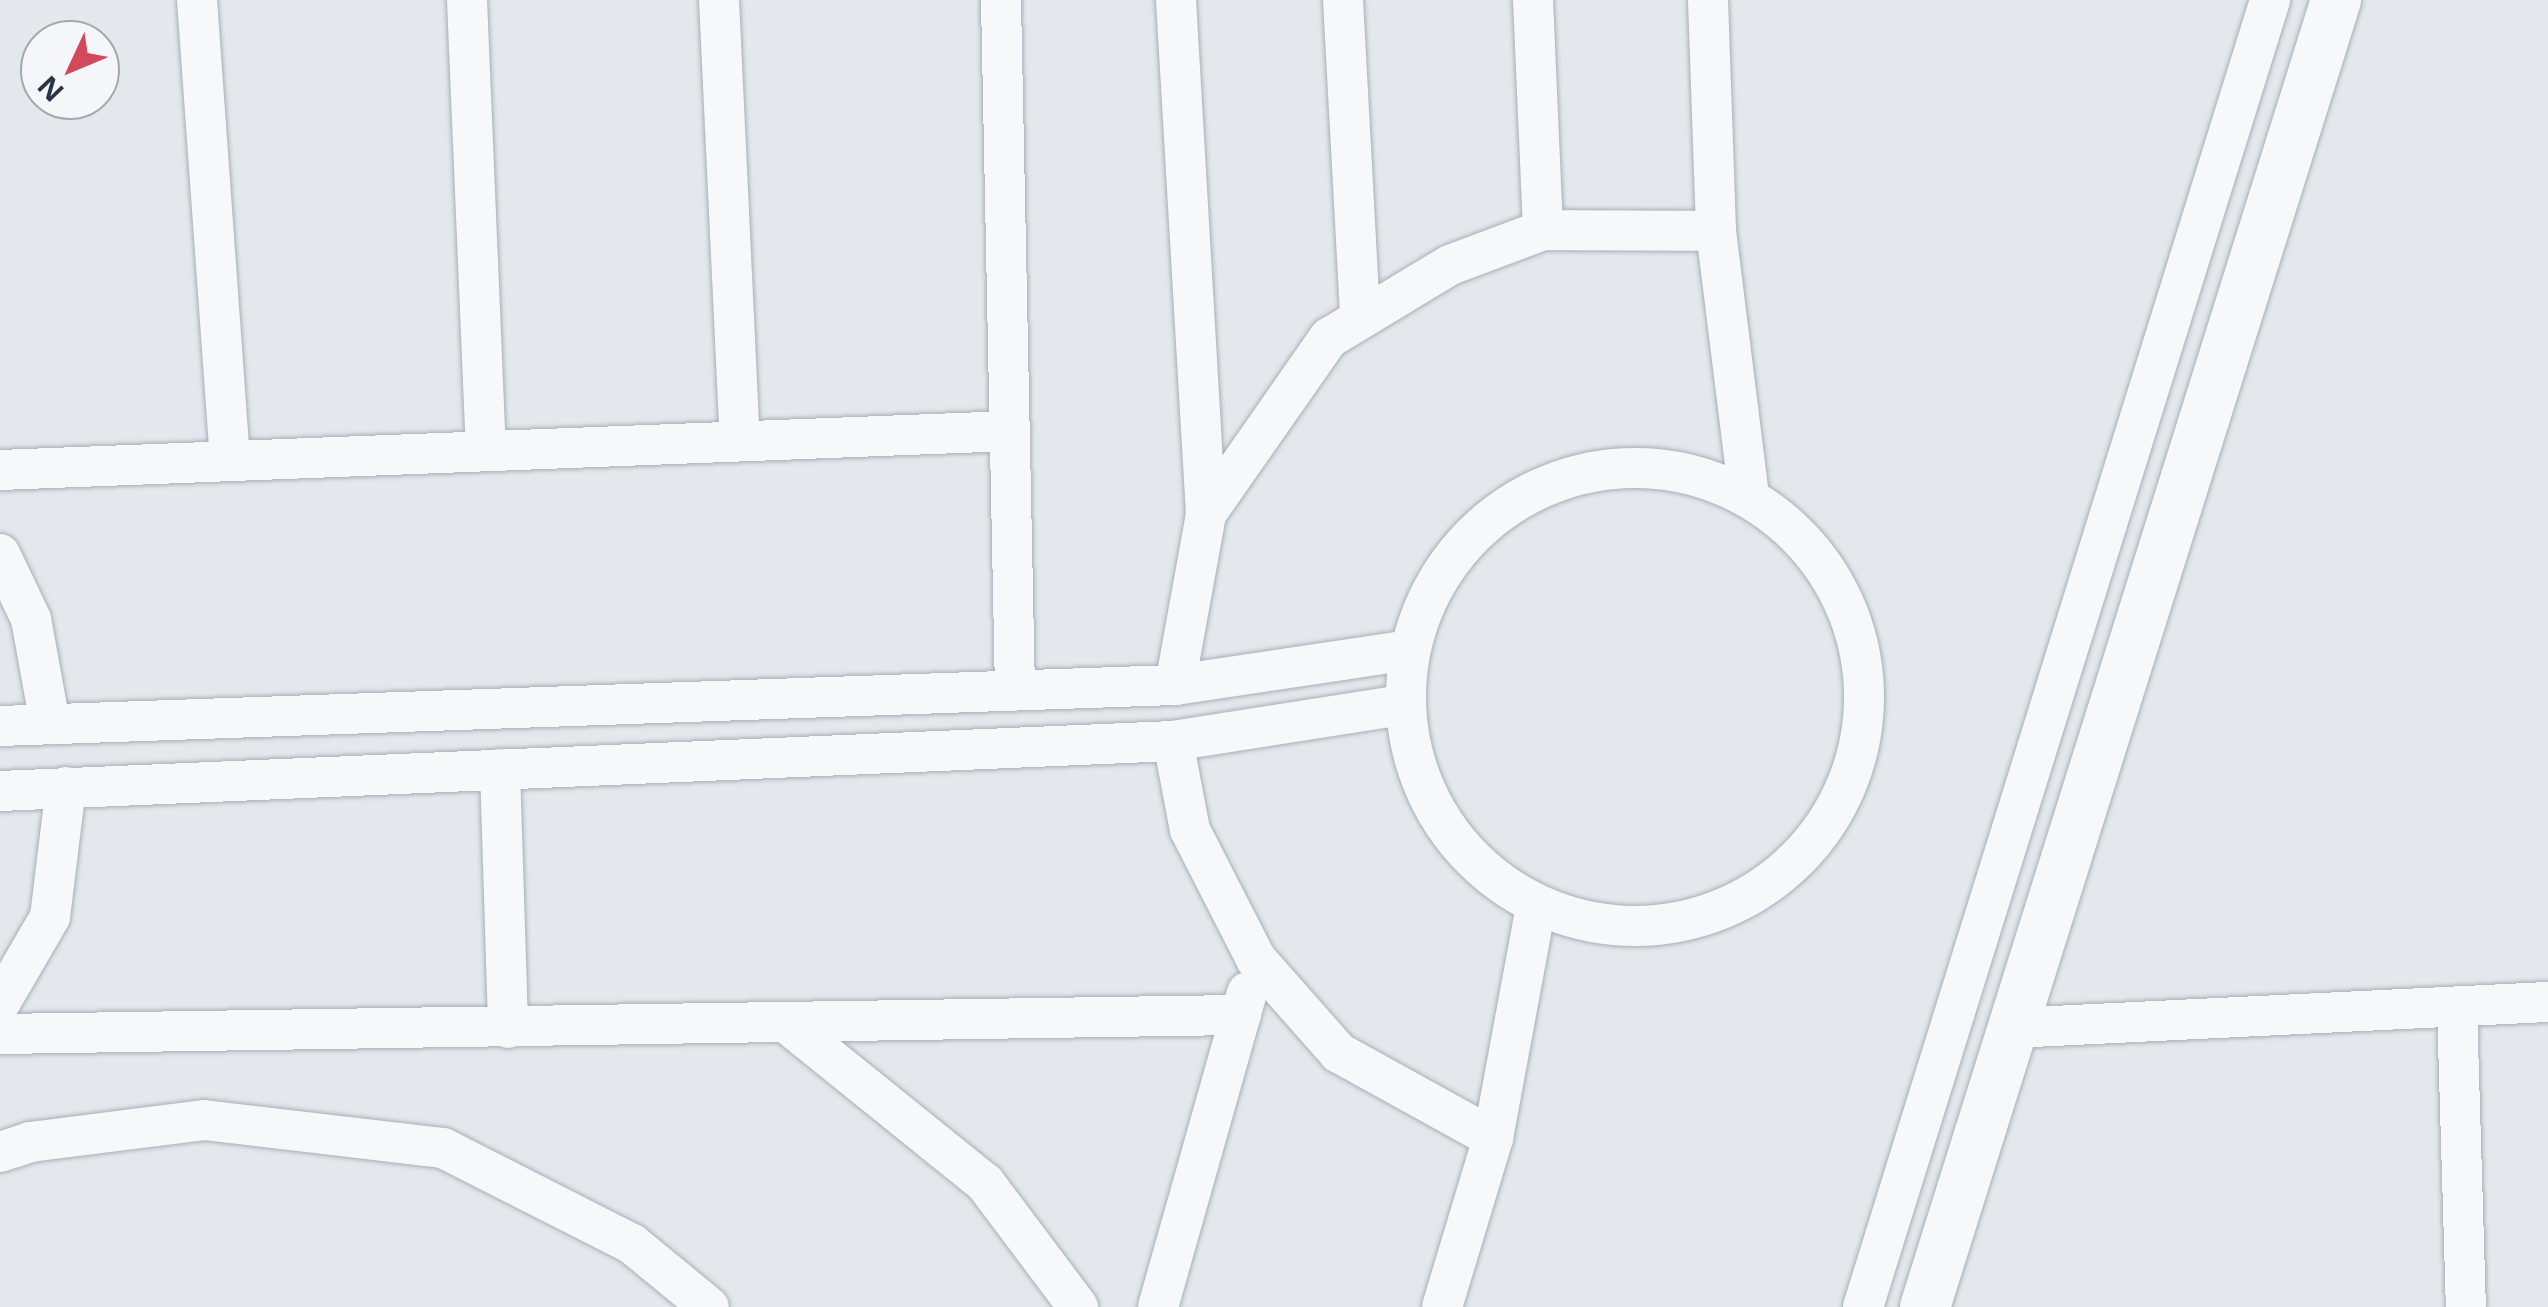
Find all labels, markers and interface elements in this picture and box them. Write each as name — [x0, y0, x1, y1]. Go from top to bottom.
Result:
north arrow — [20, 20, 120, 120]
text: N — [28, 68, 71, 111]

